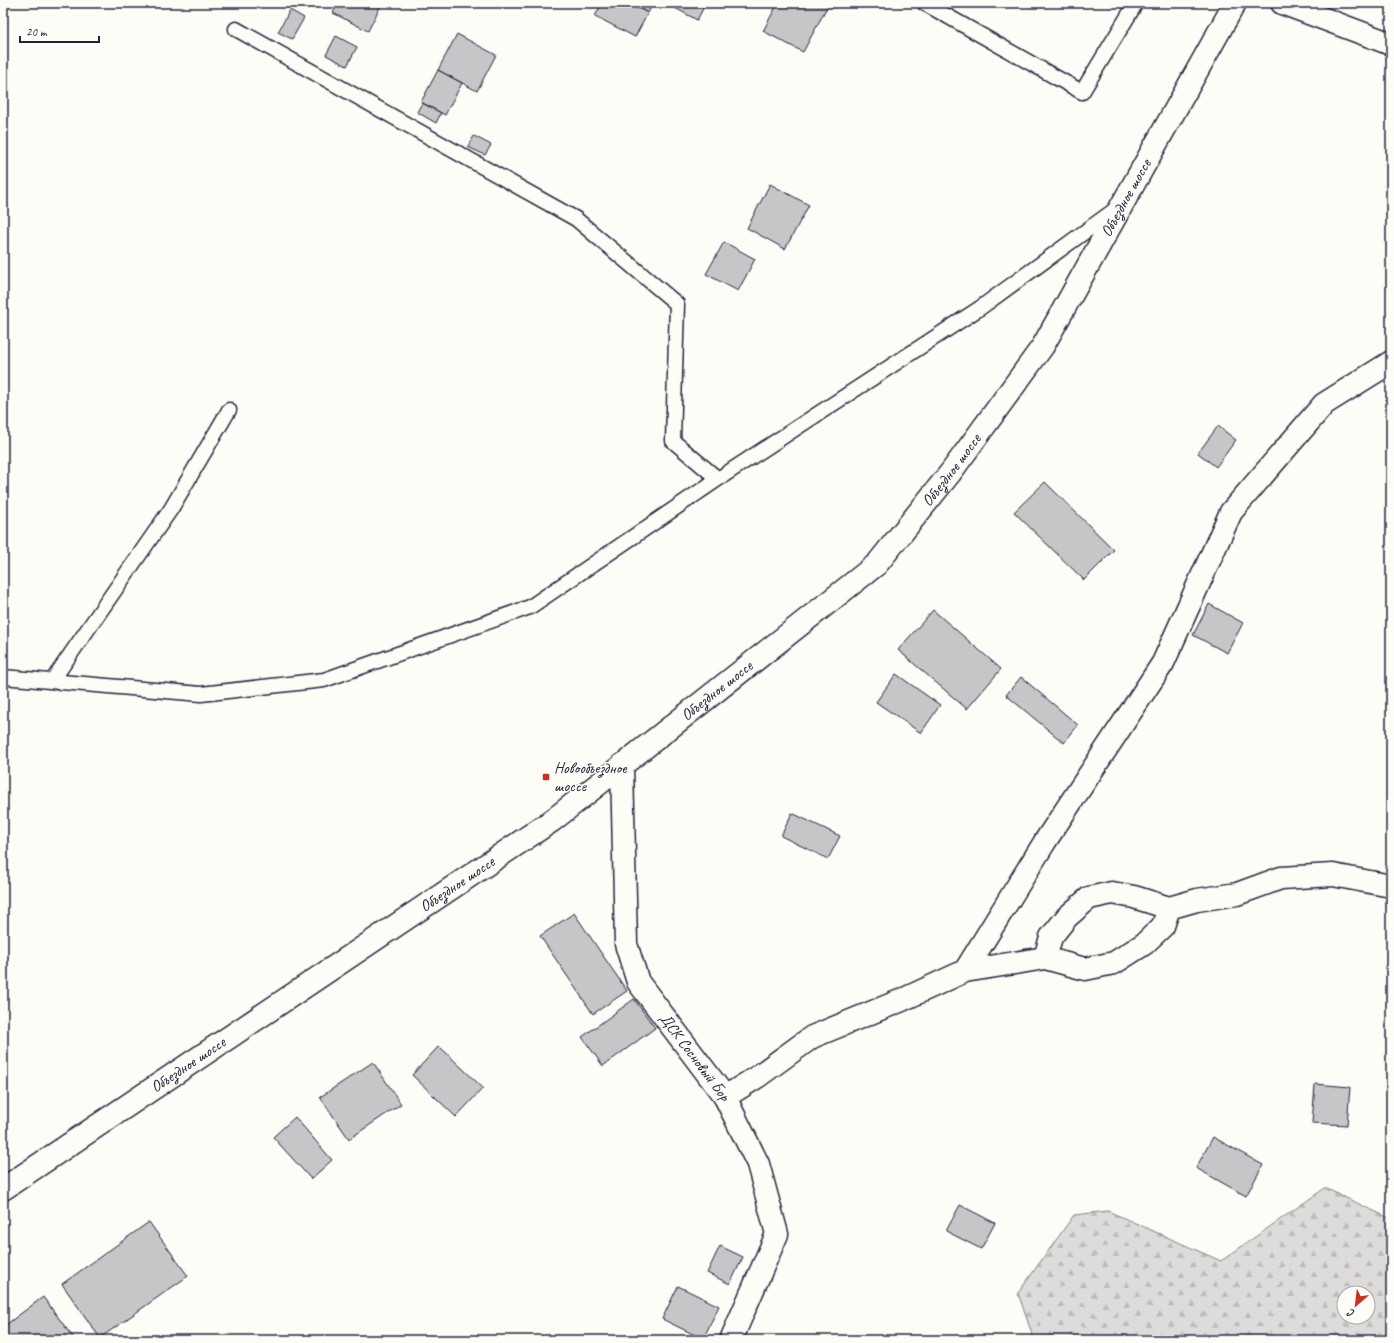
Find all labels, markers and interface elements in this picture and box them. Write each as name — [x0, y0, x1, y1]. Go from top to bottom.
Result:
scale bar — [20, 18, 99, 44]
text: 20 m — [26, 24, 48, 40]
street label: Объездное шоссе — [1096, 154, 1156, 240]
street label: Объездное шоссе — [917, 429, 986, 510]
street label: Объездное шоссе — [677, 655, 758, 725]
place label: Новообъездное шоссе — [554, 758, 628, 796]
marker: Новообъездное шоссе — [541, 772, 551, 782]
street label: Объездное шоссе — [416, 851, 500, 916]
street label: ДСК Сосновый Бор — [655, 1009, 735, 1106]
street label: Объездное шоссе — [147, 1032, 231, 1097]
north arrow — [1336, 1285, 1376, 1325]
text: С — [1344, 1306, 1357, 1321]

